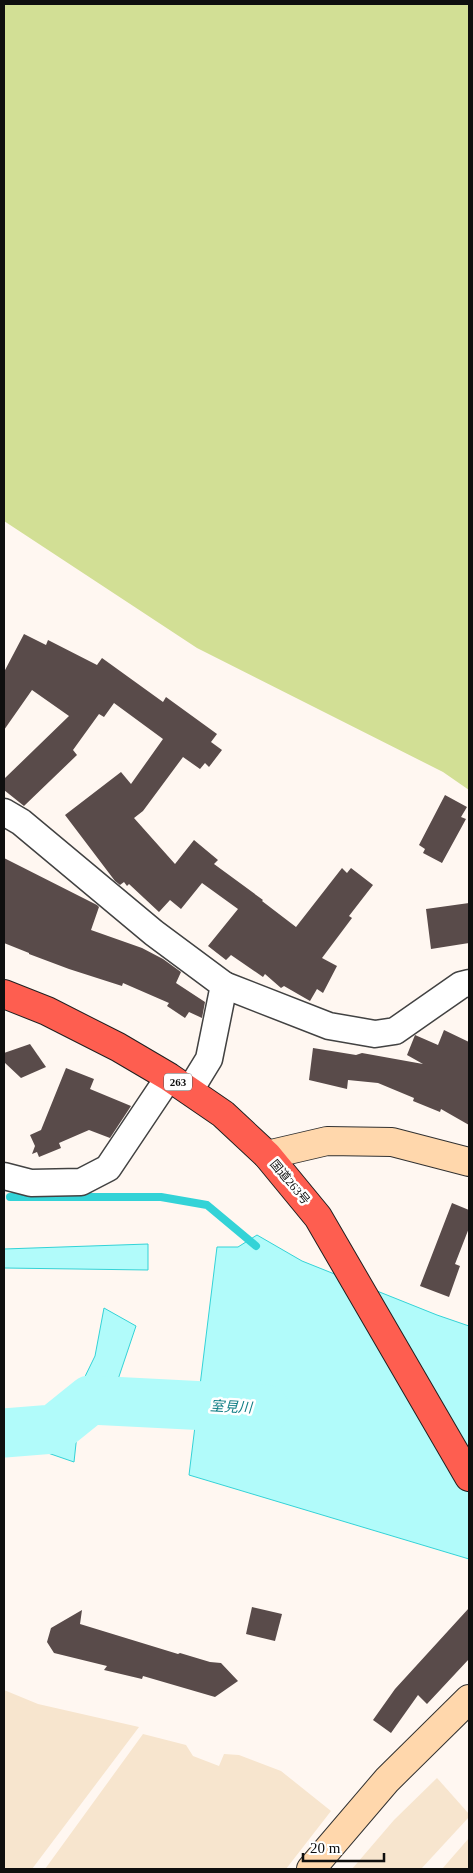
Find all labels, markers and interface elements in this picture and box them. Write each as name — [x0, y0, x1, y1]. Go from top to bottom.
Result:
road number: 263 — [164, 1074, 192, 1090]
street label: 国道263号 — [267, 1157, 313, 1207]
water label: 室見川 — [210, 1398, 254, 1416]
scale bar — [303, 1830, 384, 1862]
text: 20 m — [310, 1840, 341, 1856]

